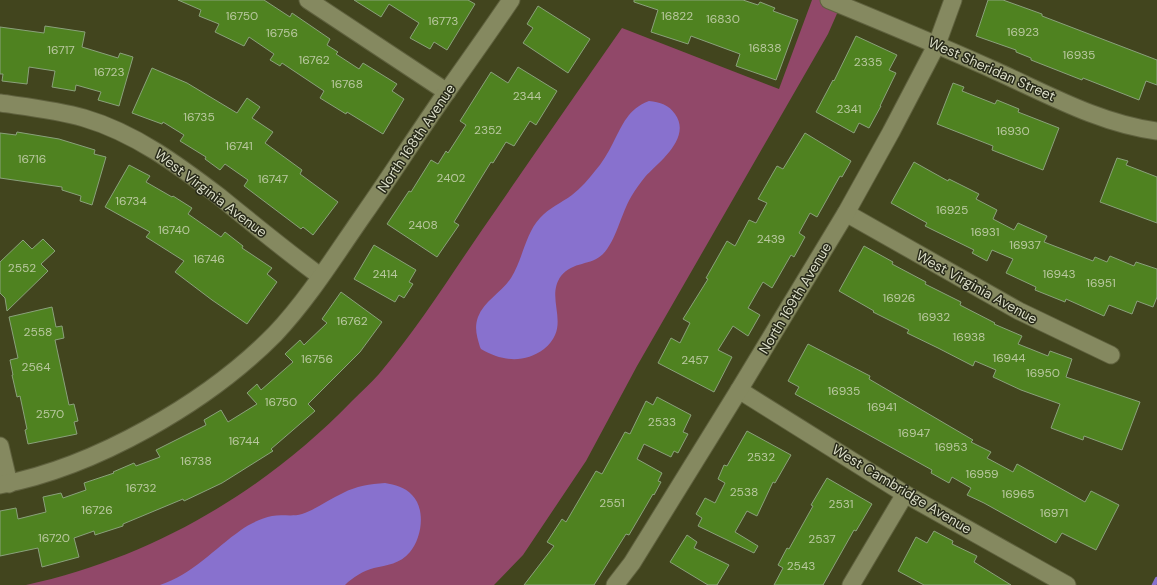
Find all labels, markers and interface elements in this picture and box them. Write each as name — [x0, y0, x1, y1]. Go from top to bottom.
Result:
house number: 16750 — [226, 8, 258, 24]
house number: 16822 — [661, 8, 693, 24]
house number: 16830 — [706, 11, 740, 27]
house number: 16773 — [428, 13, 458, 29]
house number: 16923 — [1007, 24, 1039, 40]
house number: 16756 — [266, 25, 298, 41]
street label: West Sheridan Street — [926, 33, 1058, 105]
house number: 16838 — [749, 40, 781, 56]
house number: 16717 — [47, 42, 75, 58]
house number: 16935 — [1063, 47, 1095, 63]
house number: 16762 — [298, 52, 330, 68]
house number: 2335 — [854, 54, 882, 70]
house number: 16723 — [93, 64, 125, 80]
house number: 16768 — [331, 76, 363, 92]
street label: North 168th Avenue — [373, 80, 459, 196]
house number: 2344 — [513, 88, 541, 104]
house number: 2341 — [836, 101, 862, 117]
house number: 16735 — [183, 109, 215, 125]
house number: 2352 — [474, 122, 502, 138]
house number: 16930 — [996, 123, 1030, 139]
house number: 16741 — [225, 138, 253, 154]
street label: West Virginia Avenue — [151, 145, 271, 241]
house number: 16716 — [18, 151, 46, 167]
house number: 2402 — [437, 170, 466, 186]
house number: 16747 — [258, 171, 288, 187]
house number: 16734 — [115, 193, 147, 209]
house number: 16925 — [936, 202, 968, 218]
house number: 2408 — [408, 217, 438, 233]
house number: 16740 — [158, 222, 190, 238]
house number: 16931 — [970, 224, 1000, 240]
house number: 2439 — [757, 231, 785, 247]
house number: 16937 — [1009, 237, 1041, 253]
street label: North 169th Avenue — [755, 239, 835, 357]
street label: West Virginia Avenue — [913, 246, 1041, 328]
house number: 16746 — [193, 251, 225, 267]
house number: 2552 — [8, 260, 36, 276]
house number: 2414 — [372, 266, 398, 282]
house number: 16943 — [1043, 266, 1075, 282]
house number: 16951 — [1086, 275, 1116, 291]
house number: 16926 — [883, 290, 915, 306]
house number: 16932 — [918, 309, 950, 325]
house number: 16762 — [336, 313, 368, 329]
house number: 2558 — [24, 324, 52, 340]
house number: 16938 — [953, 329, 985, 345]
house number: 16944 — [992, 350, 1026, 366]
house number: 16756 — [301, 351, 333, 367]
house number: 2457 — [681, 352, 709, 368]
house number: 2564 — [21, 359, 51, 375]
house number: 16950 — [1026, 365, 1060, 381]
house number: 16935 — [828, 383, 860, 399]
house number: 16750 — [265, 394, 297, 410]
house number: 16941 — [867, 399, 897, 415]
house number: 2570 — [36, 406, 64, 422]
house number: 2533 — [648, 414, 676, 430]
house number: 16947 — [898, 425, 930, 441]
house number: 16744 — [228, 433, 260, 449]
house number: 16953 — [935, 439, 968, 455]
street label: West Cambridge Avenue — [829, 440, 975, 538]
house number: 2532 — [747, 449, 775, 465]
house number: 16738 — [180, 453, 212, 469]
house number: 16959 — [965, 466, 999, 482]
house number: 16732 — [125, 480, 157, 496]
house number: 2538 — [730, 484, 758, 500]
house number: 16965 — [1001, 486, 1035, 502]
house number: 2551 — [599, 495, 625, 511]
house number: 2531 — [829, 496, 853, 512]
house number: 16726 — [81, 502, 113, 518]
house number: 16971 — [1040, 505, 1068, 521]
house number: 16720 — [38, 530, 70, 546]
house number: 2537 — [808, 531, 836, 547]
house number: 2543 — [787, 558, 815, 574]

